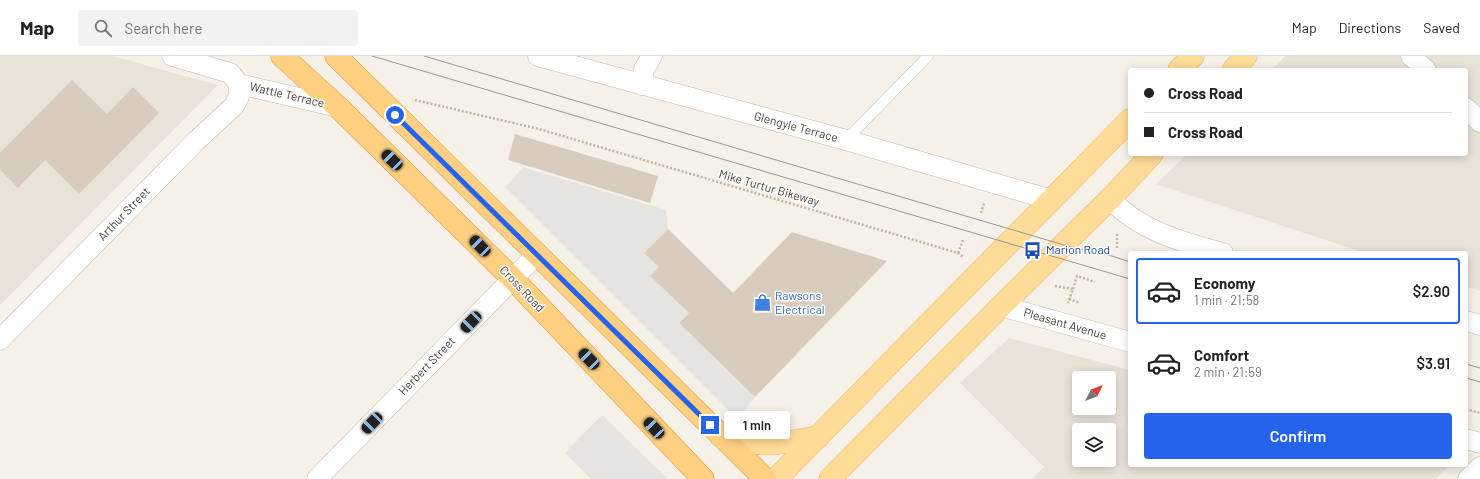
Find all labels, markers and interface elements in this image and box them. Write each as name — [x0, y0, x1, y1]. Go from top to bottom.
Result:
search box — [78, 10, 358, 46]
text: Map — [20, 16, 54, 39]
icon: search — [92, 17, 114, 39]
text: Search here — [124, 19, 202, 37]
text: Map — [1292, 19, 1317, 36]
text: Directions — [1339, 19, 1401, 36]
text: Saved — [1423, 19, 1460, 36]
street label: Wattle Terrace — [249, 79, 326, 109]
text: Cross Road — [1168, 84, 1243, 102]
route start — [386, 106, 404, 124]
street label: Glengyle Terrace — [753, 108, 840, 144]
text: Cross Road — [1168, 123, 1243, 141]
car — [379, 147, 405, 173]
street label: Mike Turtur Bikeway — [717, 166, 822, 208]
street label: Arthur Street — [94, 184, 152, 243]
car — [467, 233, 493, 259]
bus stop icon: Marion Road — [1023, 240, 1043, 260]
place label: Marion Road — [1046, 242, 1110, 256]
street label: Cross Road — [497, 262, 548, 314]
icon: car — [1146, 273, 1182, 309]
text: Economy — [1194, 274, 1255, 292]
text: $2.90 — [1413, 282, 1450, 300]
place label: Rawsons Electrical — [775, 288, 825, 316]
text: 1 min · 21:58 — [1194, 292, 1259, 308]
shop icon: Rawsons Electrical — [752, 293, 772, 313]
street label: Pleasant Avenue — [1022, 305, 1108, 342]
car — [458, 309, 484, 335]
street label: Herbert Street — [395, 333, 458, 397]
icon: car — [1146, 345, 1182, 381]
car — [576, 346, 602, 372]
text: Comfort — [1194, 346, 1249, 364]
text: $3.91 — [1417, 354, 1450, 372]
text: 2 min · 21:59 — [1194, 364, 1262, 380]
north arrow — [1072, 371, 1116, 415]
map controls — [1072, 371, 1116, 467]
car — [359, 410, 385, 436]
callout: 1 min — [724, 411, 790, 439]
button: Confirm — [1144, 413, 1452, 459]
car — [641, 415, 667, 441]
route end — [701, 416, 719, 434]
text: 1 min — [743, 417, 771, 433]
button: layers — [1072, 423, 1116, 467]

